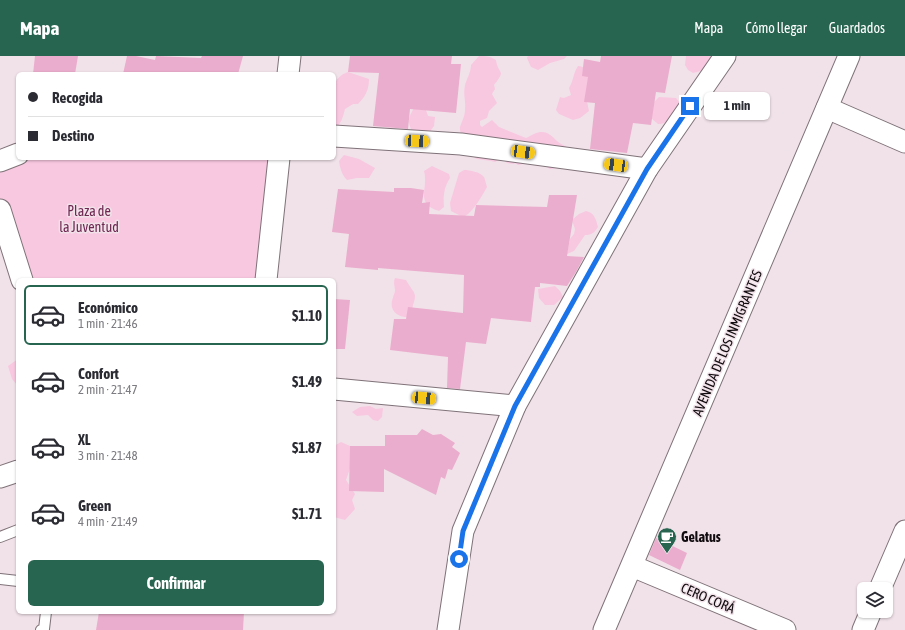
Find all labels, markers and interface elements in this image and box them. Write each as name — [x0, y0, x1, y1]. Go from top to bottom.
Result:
text: Mapa — [20, 17, 59, 39]
text: Mapa — [694, 20, 723, 36]
text: Cómo llegar — [745, 20, 807, 36]
text: Guardados — [829, 20, 885, 36]
text: Recogida — [52, 89, 103, 106]
callout: 1 min — [704, 92, 770, 120]
route end — [681, 97, 699, 115]
text: 1 min — [724, 98, 750, 113]
text: Destino — [52, 127, 95, 144]
car — [405, 134, 429, 148]
car — [510, 144, 536, 160]
car — [603, 157, 629, 173]
park label: Plaza de la Juventud — [59, 203, 119, 235]
street label: AVENIDA DE LOS INMIGRANTES — [689, 268, 765, 418]
icon: car — [30, 297, 66, 333]
text: Económico — [78, 299, 138, 316]
text: $1.10 — [292, 307, 322, 324]
text: 1 min · 21:46 — [78, 316, 138, 331]
icon: car — [30, 363, 66, 399]
text: Confort — [78, 365, 119, 382]
text: $1.49 — [292, 373, 322, 390]
text: 2 min · 21:47 — [78, 382, 138, 397]
car — [412, 391, 436, 405]
icon: car — [30, 429, 66, 465]
text: XL — [78, 431, 91, 448]
text: $1.87 — [292, 439, 322, 456]
text: 3 min · 21:48 — [78, 448, 138, 463]
icon: car — [30, 495, 66, 531]
text: Green — [78, 497, 111, 514]
text: $1.71 — [292, 505, 322, 522]
text: 4 min · 21:49 — [78, 514, 138, 529]
cafe icon: Gelatus — [656, 526, 678, 554]
place label: Gelatus — [681, 529, 721, 545]
route start — [450, 550, 468, 568]
button: Confirmar — [28, 560, 324, 606]
street label: CERO CORÁ — [679, 579, 738, 617]
map controls — [857, 582, 893, 618]
button: layers — [857, 582, 893, 618]

